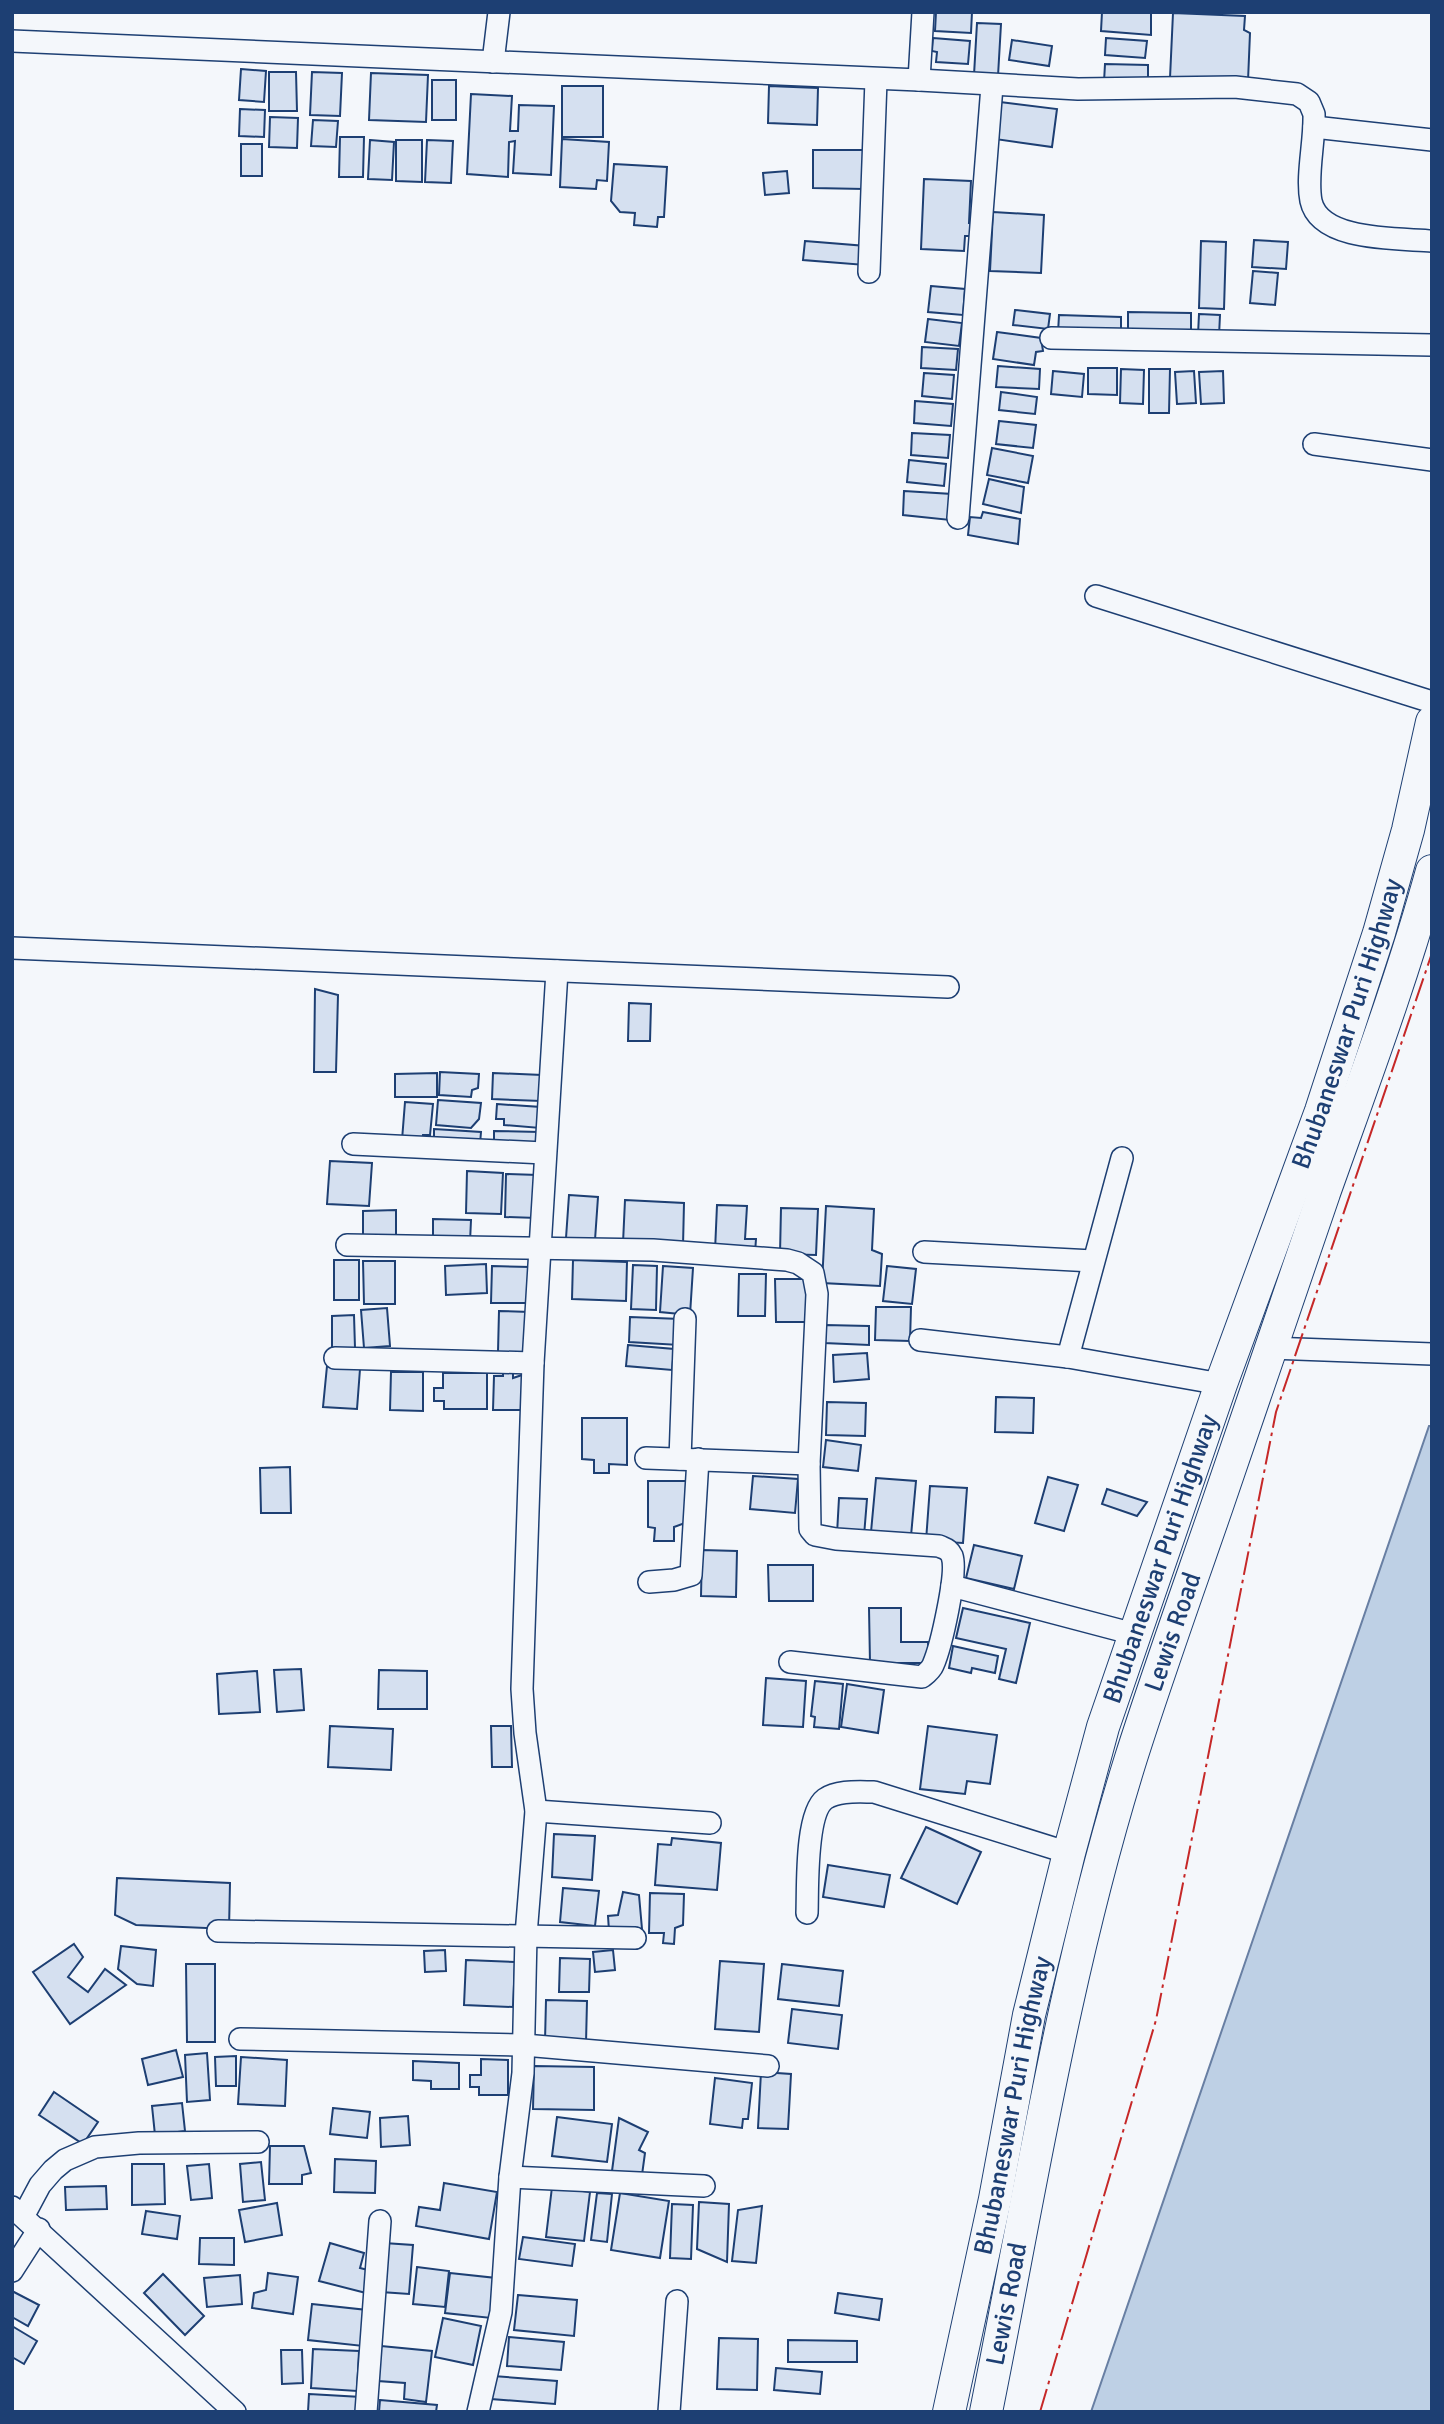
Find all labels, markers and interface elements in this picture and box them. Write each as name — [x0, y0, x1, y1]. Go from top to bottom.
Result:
street label: Bhubaneswar Puri Highway — [1285, 875, 1410, 1174]
street label: Bhubaneswar Puri Highway — [1096, 1410, 1225, 1708]
street label: Lewis Road — [1138, 1568, 1209, 1696]
street label: Bhubaneswar Puri Highway — [967, 1953, 1059, 2258]
street label: Lewis Road — [980, 2240, 1034, 2368]

